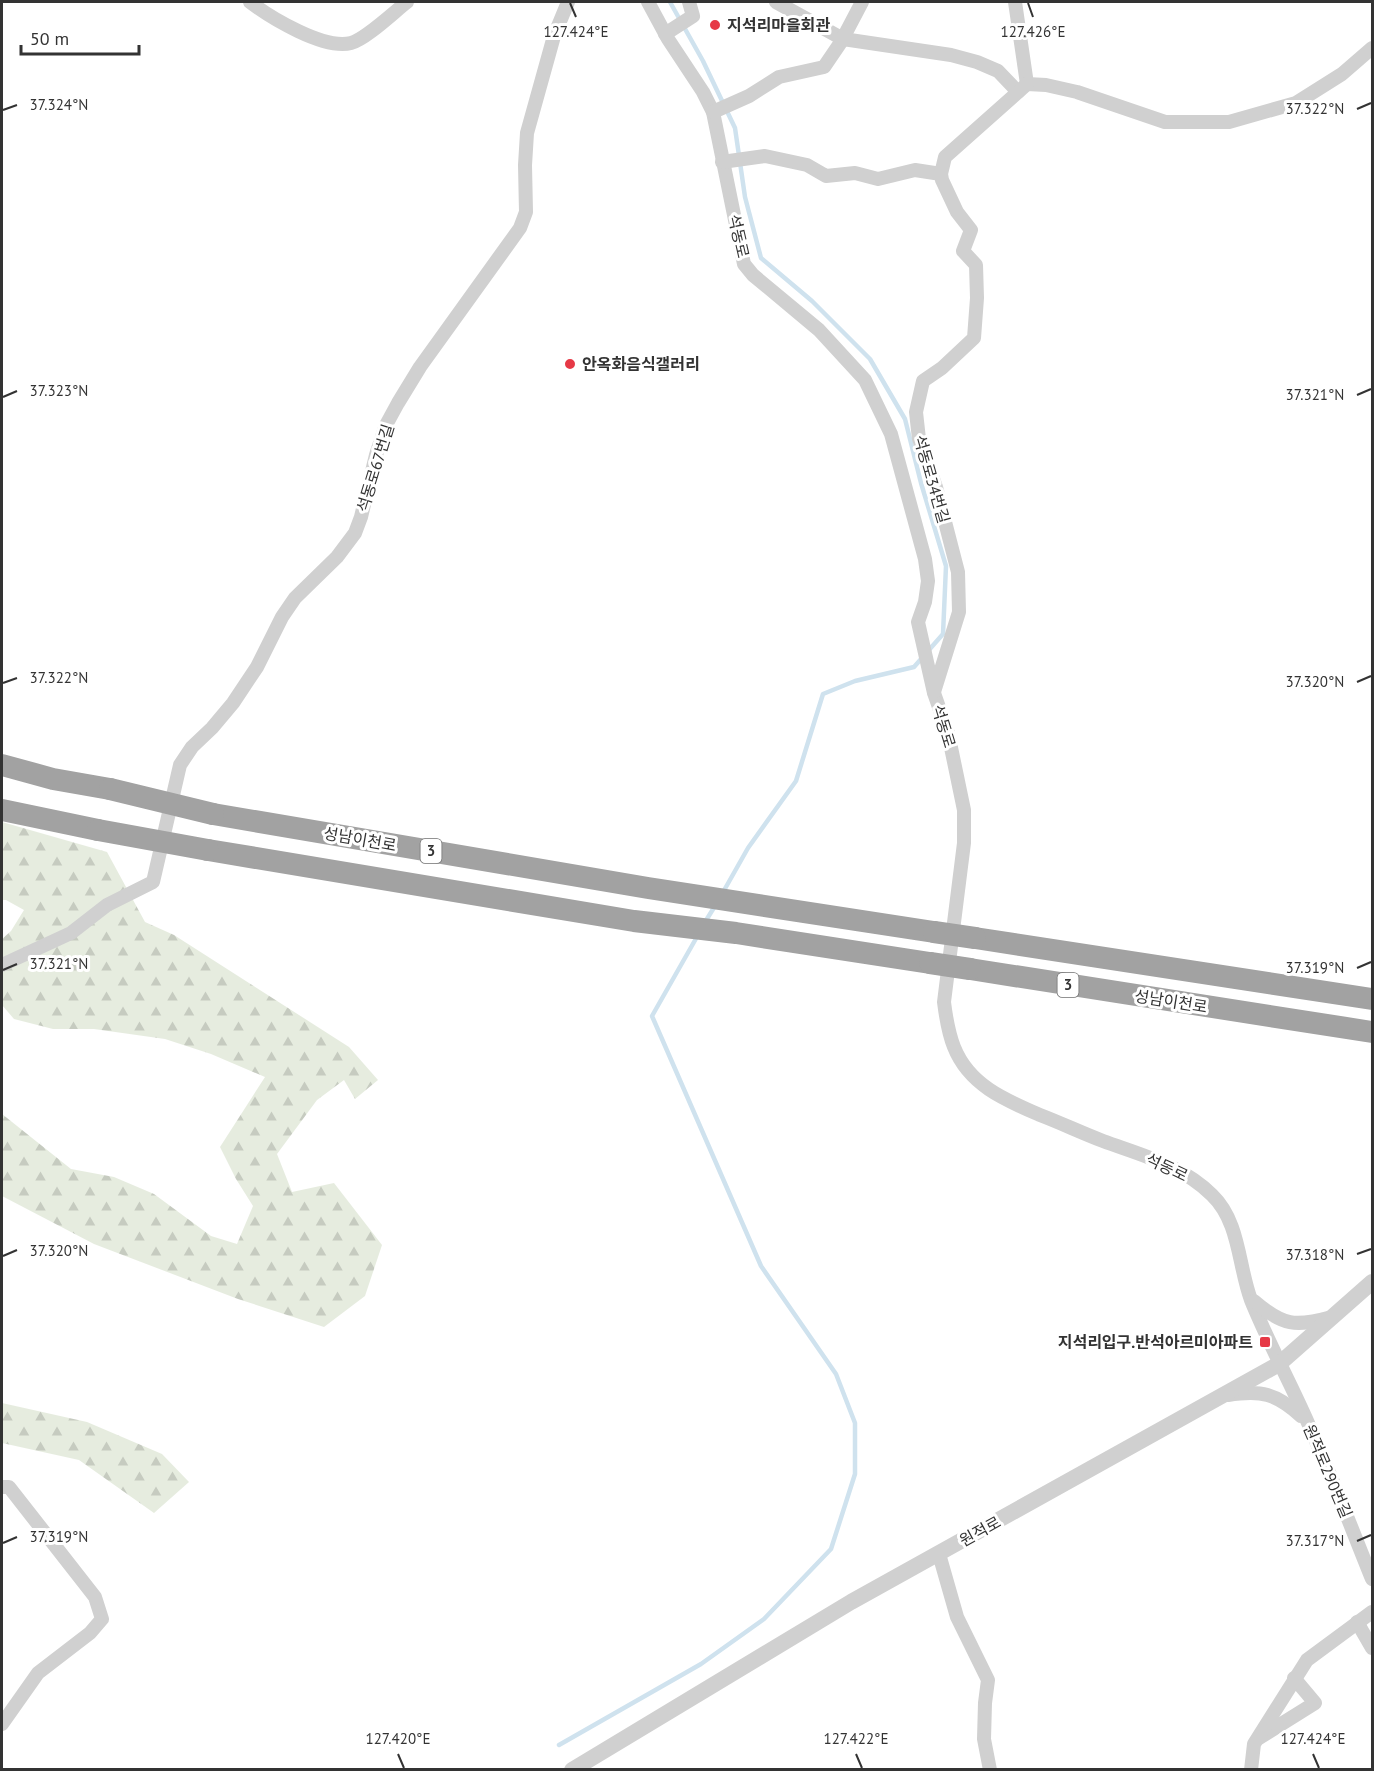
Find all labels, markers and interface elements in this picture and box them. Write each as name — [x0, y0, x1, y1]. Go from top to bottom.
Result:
place label: 지석리마을회관 — [727, 15, 830, 35]
scale bar — [21, 18, 140, 56]
marker: 지석리마을회관 — [708, 18, 722, 32]
text: 127.424°E — [543, 22, 609, 41]
text: 127.426°E — [1000, 22, 1066, 41]
text: 50 m — [30, 27, 69, 50]
text: 37.324°N — [30, 95, 88, 114]
text: 37.322°N — [1286, 99, 1344, 118]
street label: 석동로 — [724, 212, 754, 260]
place label: 안옥화음식갤러리 — [582, 354, 700, 374]
marker: 안옥화음식갤러리 — [563, 357, 577, 371]
text: 37.323°N — [30, 381, 88, 400]
text: 37.321°N — [1286, 385, 1344, 404]
street label: 석동로67번길 — [352, 422, 398, 514]
street label: 석동로34번길 — [910, 432, 954, 526]
text: 37.322°N — [30, 668, 88, 687]
text: 37.320°N — [1286, 672, 1344, 691]
street label: 석동로 — [928, 702, 960, 750]
street label: 성남이천로 — [322, 823, 398, 855]
road number: 3 — [420, 839, 442, 863]
text: 37.321°N — [30, 954, 88, 973]
text: 37.319°N — [1286, 958, 1344, 977]
road number: 3 — [1058, 973, 1078, 997]
street label: 성남이천로 — [1133, 985, 1209, 1017]
street label: 석동로 — [1143, 1149, 1191, 1186]
text: 37.320°N — [30, 1241, 88, 1260]
text: 37.318°N — [1286, 1245, 1344, 1264]
place label: 지석리입구.반석아르미아파트 — [1058, 1332, 1253, 1352]
marker: 지석리입구.반석아르미아파트 — [1258, 1335, 1272, 1349]
street label: 원적로290번길 — [1299, 1421, 1357, 1521]
street label: 원적로 — [956, 1511, 1004, 1550]
text: 37.319°N — [30, 1527, 88, 1546]
text: 37.317°N — [1286, 1531, 1344, 1550]
text: 127.420°E — [365, 1729, 431, 1748]
text: 127.422°E — [823, 1729, 889, 1748]
text: 127.424°E — [1280, 1729, 1346, 1748]

